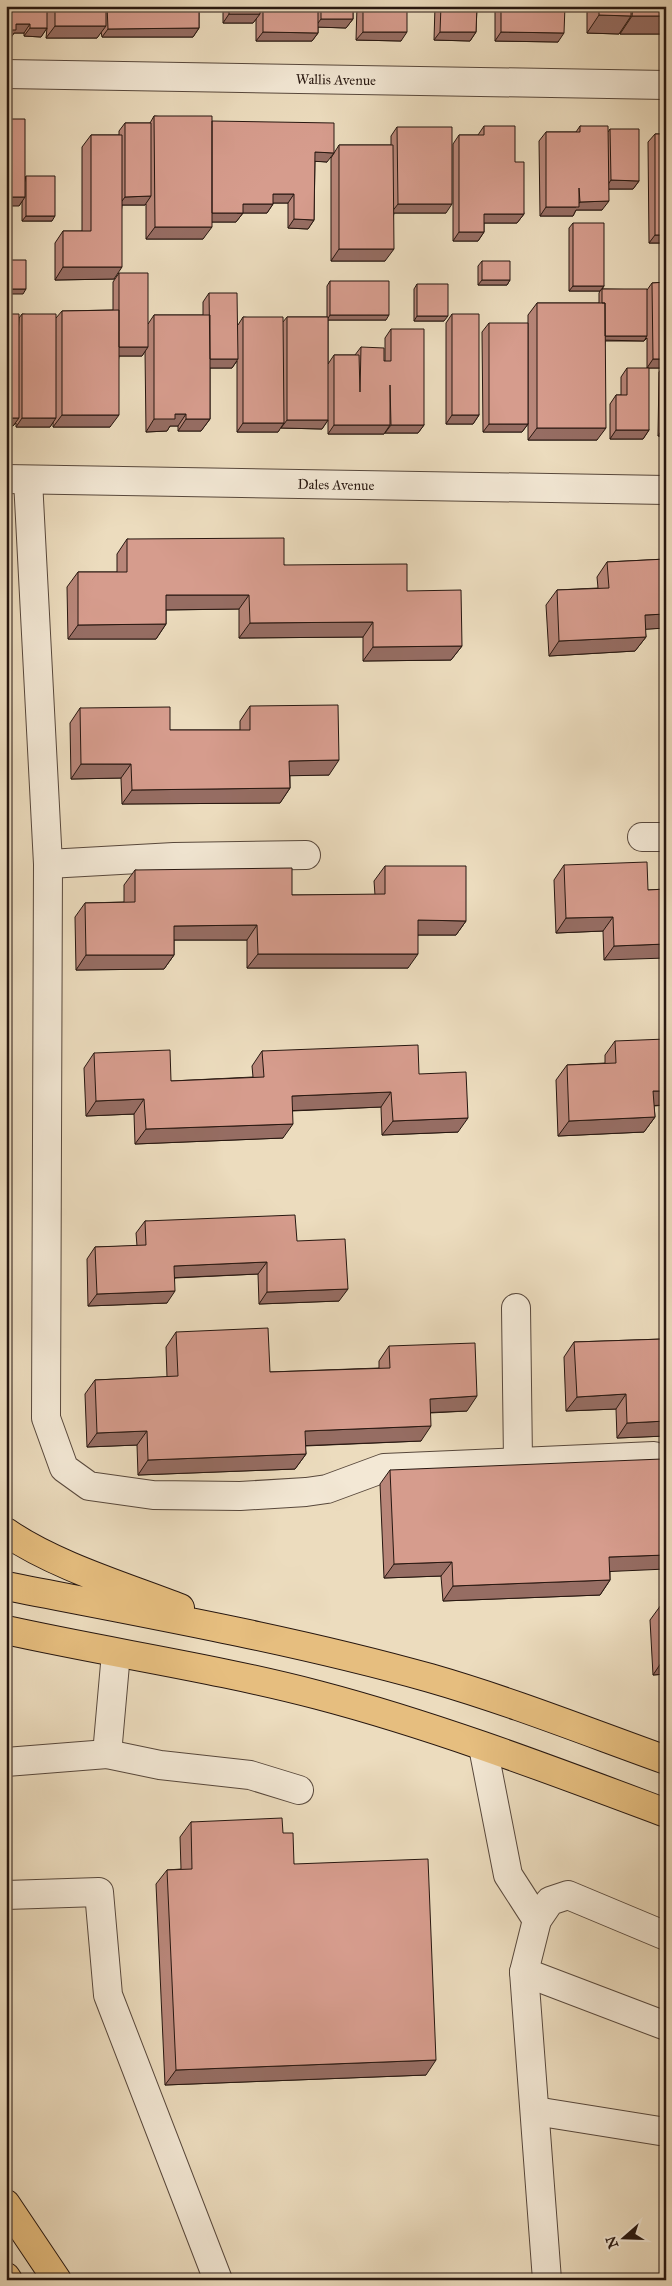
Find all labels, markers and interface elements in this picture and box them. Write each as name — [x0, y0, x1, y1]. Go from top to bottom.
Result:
street label: Wallis Avenue — [296, 70, 376, 89]
street label: Dales Avenue — [297, 475, 375, 494]
north arrow — [600, 2214, 650, 2264]
text: N — [602, 2234, 622, 2251]

